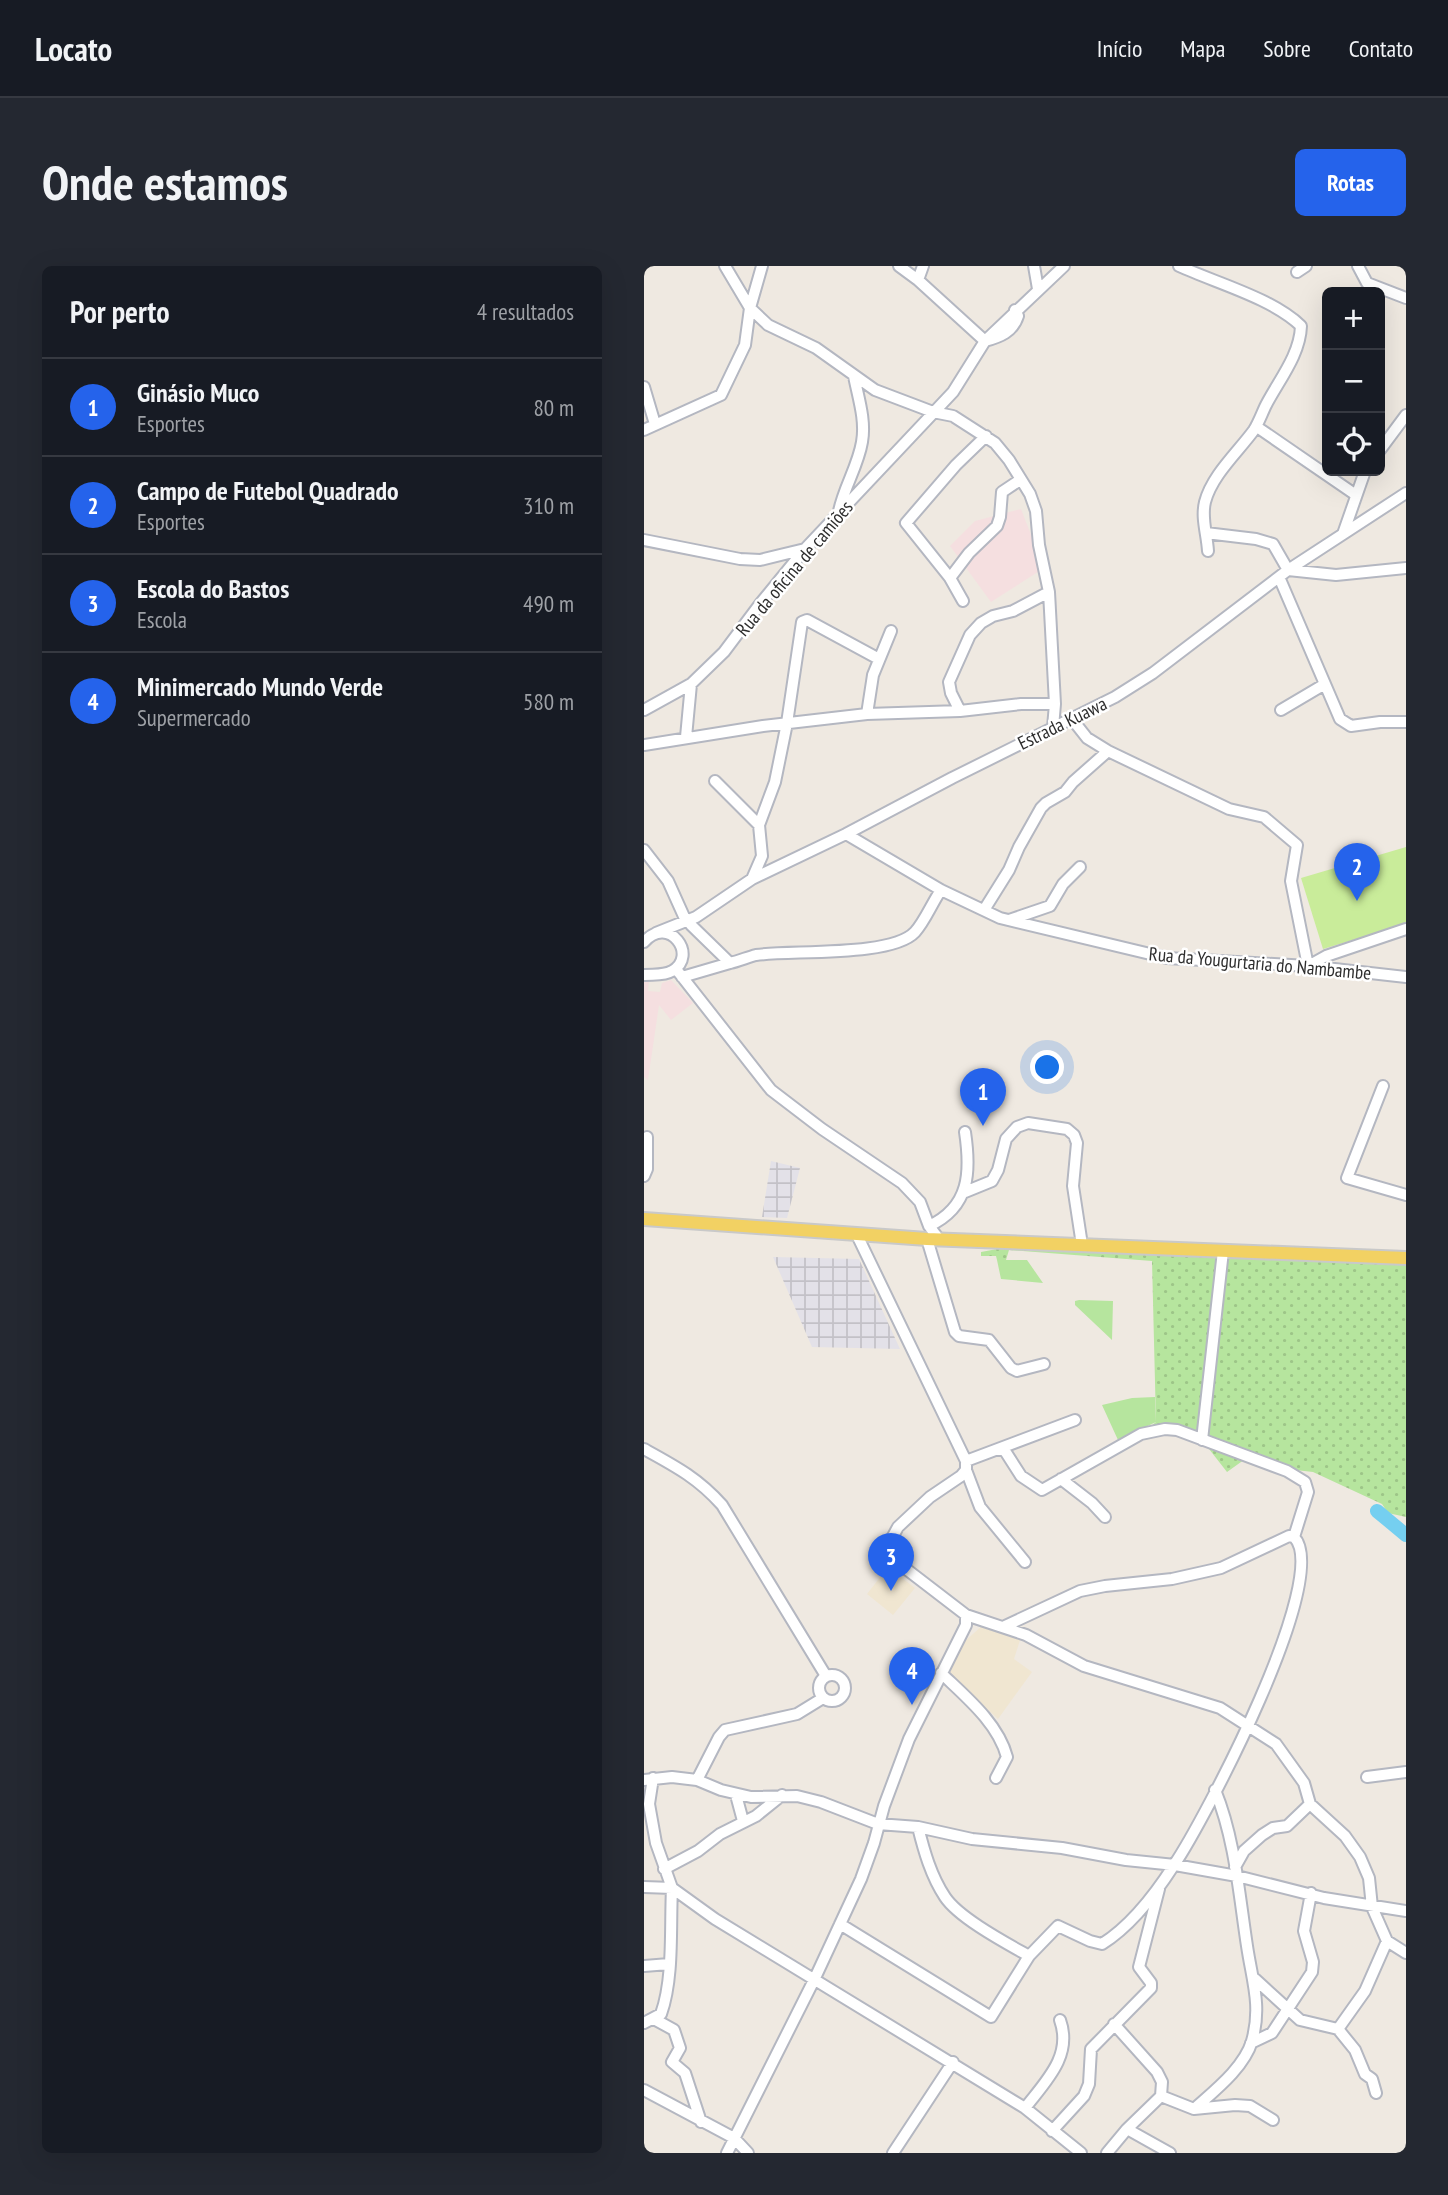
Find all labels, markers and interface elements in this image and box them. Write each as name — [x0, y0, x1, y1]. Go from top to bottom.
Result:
text: Locato — [35, 27, 112, 70]
text: Início — [1097, 33, 1142, 64]
text: Mapa — [1180, 33, 1225, 64]
text: Sobre — [1263, 33, 1311, 64]
text: Contato — [1349, 33, 1413, 64]
button: Rotas — [1295, 149, 1406, 216]
text: Onde estamos — [42, 150, 288, 214]
map controls — [1322, 287, 1385, 476]
button: + — [1322, 287, 1385, 350]
text: Por perto — [70, 292, 170, 331]
text: 4 resultados — [477, 297, 574, 326]
button: − — [1322, 350, 1385, 413]
text: Ginásio Muco — [137, 376, 259, 409]
text: 1 — [88, 393, 99, 422]
text: 80 m — [533, 393, 574, 422]
text: Esportes — [137, 409, 205, 438]
button: locate — [1322, 413, 1385, 476]
text: Campo de Futebol Quadrado — [137, 474, 399, 507]
text: 2 — [88, 491, 99, 520]
text: 310 m — [523, 491, 574, 520]
street label: Rua da oficina de camiões — [730, 495, 858, 641]
text: Esportes — [137, 507, 205, 536]
text: Escola do Bastos — [137, 572, 289, 605]
text: 3 — [88, 589, 99, 618]
text: 490 m — [523, 589, 574, 618]
text: Escola — [137, 605, 187, 634]
text: Minimercado Mundo Verde — [137, 670, 383, 703]
text: 4 — [88, 687, 99, 716]
text: 580 m — [523, 687, 574, 716]
street label: Estrada Kuawa — [1014, 691, 1110, 755]
text: Supermercado — [137, 703, 251, 732]
pin: 2 — [1334, 843, 1380, 901]
street label: Rua da Yougurtaria do Nambambe — [1148, 941, 1372, 985]
your location — [1030, 1050, 1064, 1084]
pin: 1 — [960, 1068, 1006, 1126]
pin: 3 — [868, 1533, 914, 1591]
pin: 4 — [889, 1647, 935, 1705]

